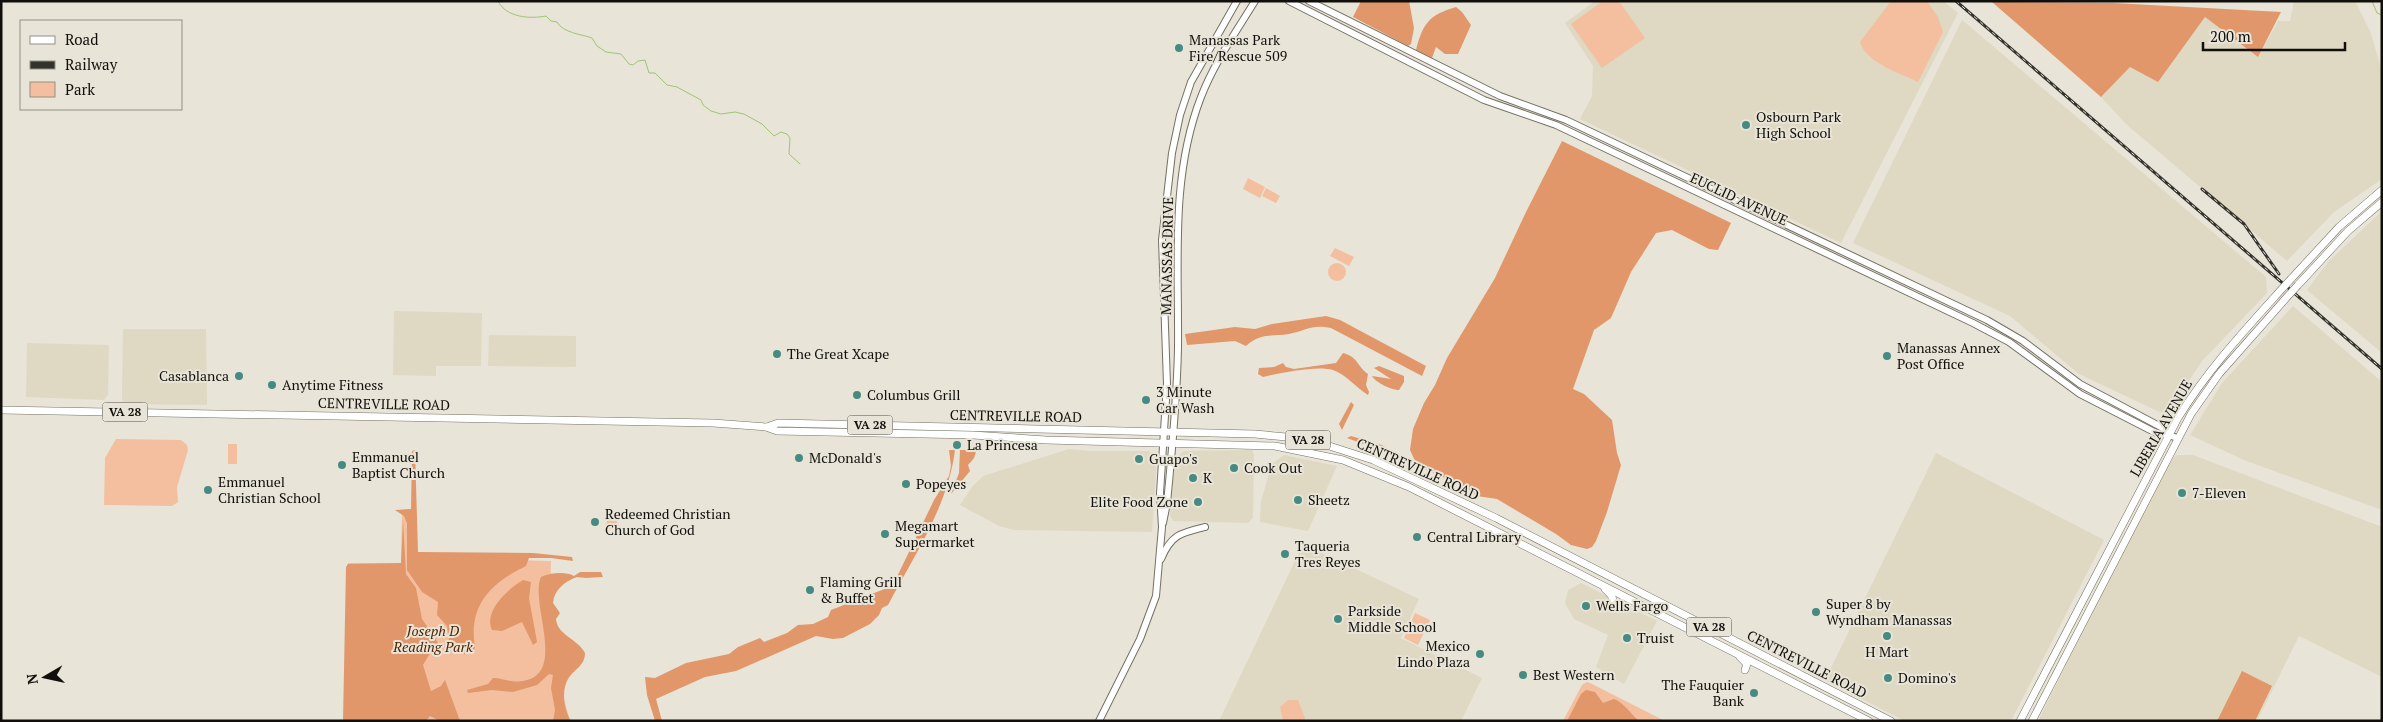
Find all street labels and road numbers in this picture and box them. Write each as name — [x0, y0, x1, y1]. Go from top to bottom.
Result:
street label: EUCLID AVENUE — [1687, 168, 1791, 230]
street label: MANASSAS DRIVE — [1156, 197, 1177, 315]
street label: LIBERIA AVENUE — [2125, 376, 2196, 480]
street label: CENTREVILLE ROAD — [318, 393, 450, 414]
road number: VA 28 — [102, 402, 148, 422]
street label: CENTREVILLE ROAD — [950, 405, 1082, 426]
road number: VA 28 — [848, 416, 892, 434]
road number: VA 28 — [1286, 430, 1330, 450]
street label: CENTREVILLE ROAD — [1354, 433, 1482, 504]
road number: VA 28 — [1686, 618, 1732, 636]
street label: CENTREVILLE ROAD — [1744, 625, 1870, 702]

